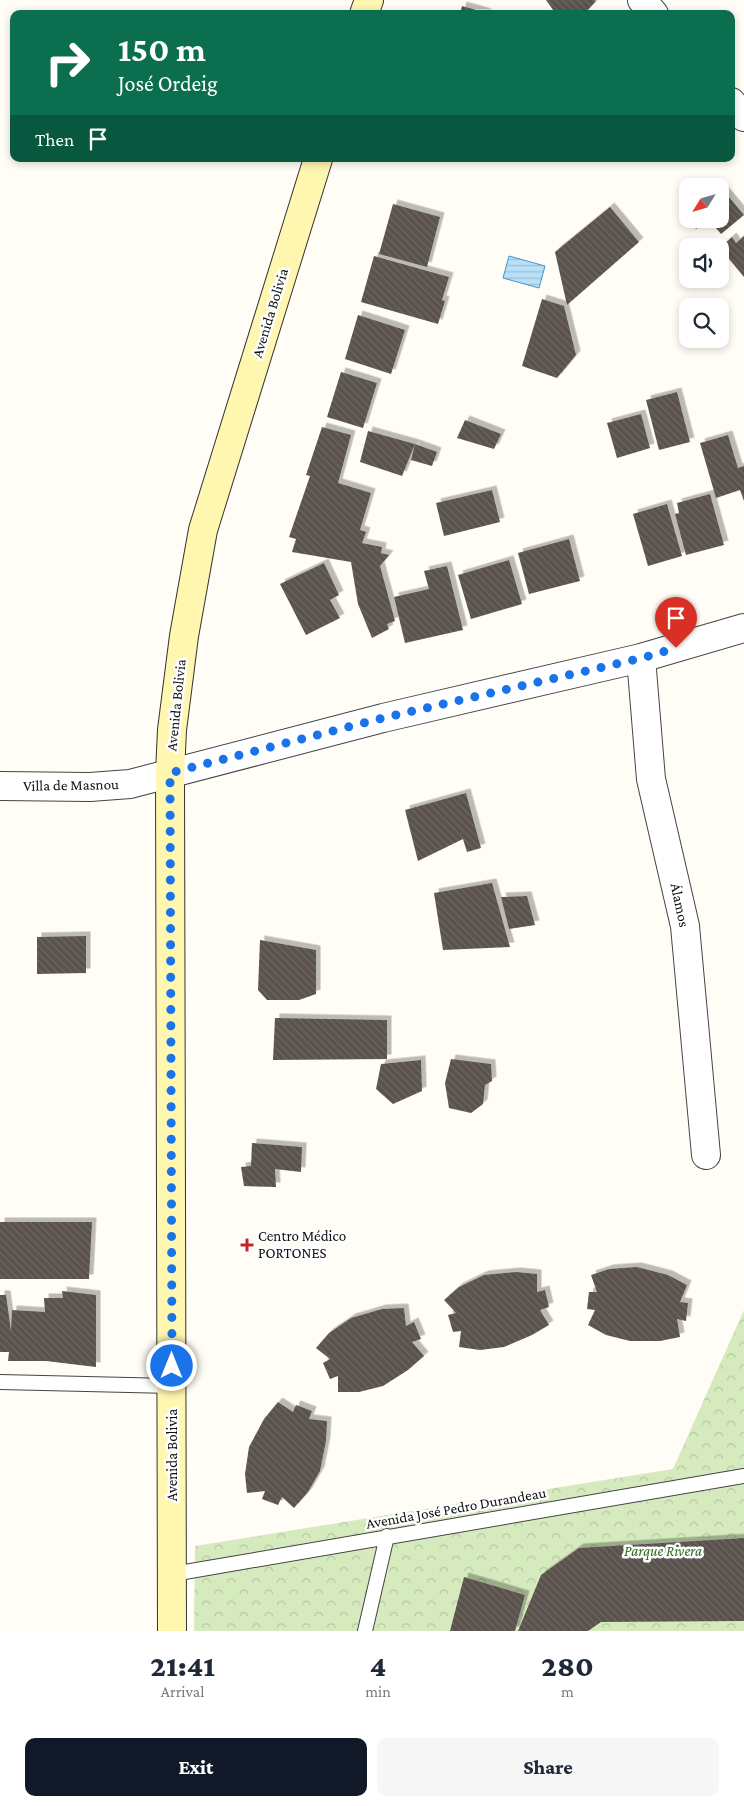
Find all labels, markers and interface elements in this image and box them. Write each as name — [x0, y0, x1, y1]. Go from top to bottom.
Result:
icon: right — [35, 30, 100, 95]
text: 150 m — [118, 30, 206, 69]
text: José Ordeig — [118, 71, 218, 96]
icon: arrive — [84, 125, 112, 153]
text: Then — [35, 129, 74, 150]
north arrow — [679, 178, 729, 228]
map controls — [679, 178, 729, 348]
button: sound — [679, 238, 729, 288]
street label: Avenida Bolivia — [249, 266, 291, 360]
button: search — [679, 298, 729, 348]
pin — [655, 597, 697, 648]
icon: arrive — [662, 604, 690, 632]
street label: Avenida Bolivia — [163, 658, 189, 752]
street label: Villa de Masnou — [23, 776, 119, 794]
street label: Álamos — [668, 881, 693, 929]
place label: Centro Médico PORTONES — [258, 1228, 346, 1261]
marker: Centro Médico PORTONES — [240, 1238, 254, 1252]
position arrow — [145, 1339, 197, 1391]
street label: Avenida Bolivia — [164, 1409, 180, 1501]
street label: Avenida José Pedro Durandeau — [365, 1484, 548, 1533]
park label: Parque Rivera — [624, 1543, 702, 1560]
text: 21:41 — [150, 1649, 215, 1682]
text: 4 — [370, 1649, 386, 1682]
text: 280 — [541, 1649, 594, 1682]
text: Arrival — [161, 1683, 204, 1700]
text: min — [365, 1683, 391, 1700]
text: m — [561, 1683, 574, 1700]
button: Exit — [25, 1738, 367, 1796]
button: Share — [377, 1738, 719, 1796]

